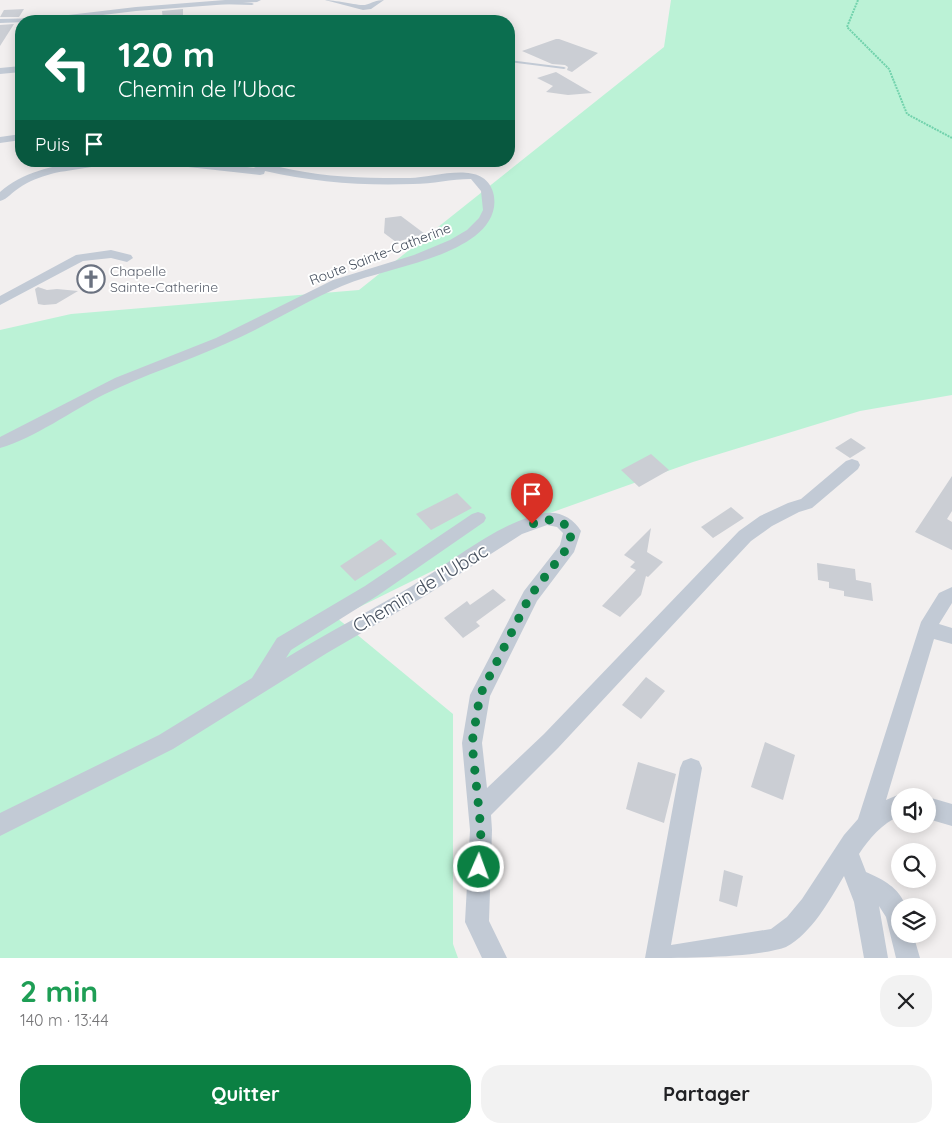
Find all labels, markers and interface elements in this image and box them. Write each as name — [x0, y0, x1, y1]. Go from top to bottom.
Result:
text: 120 m — [118, 32, 215, 76]
icon: left — [35, 35, 100, 100]
text: Chemin de l'Ubac — [118, 75, 296, 103]
icon: arrive — [80, 130, 108, 158]
text: Puis — [35, 132, 70, 156]
street label: Route Sainte-Catherine — [307, 219, 453, 289]
place label: Chapelle Sainte-Catherine — [110, 262, 218, 296]
church icon: Chapelle Sainte-Catherine — [76, 264, 106, 294]
pin — [511, 473, 553, 524]
icon: arrive — [518, 480, 546, 508]
street label: Chemin de l'Ubac — [348, 538, 492, 638]
map controls — [891, 788, 936, 943]
button: sound — [891, 788, 936, 833]
position arrow — [452, 840, 504, 892]
button: search — [891, 843, 936, 888]
button: layers — [891, 898, 936, 943]
text: 2 min — [20, 972, 98, 1010]
button: close — [880, 975, 932, 1027]
text: 140 m · 13:44 — [20, 1010, 109, 1030]
button: Quitter — [20, 1065, 471, 1123]
button: Partager — [481, 1065, 932, 1123]

